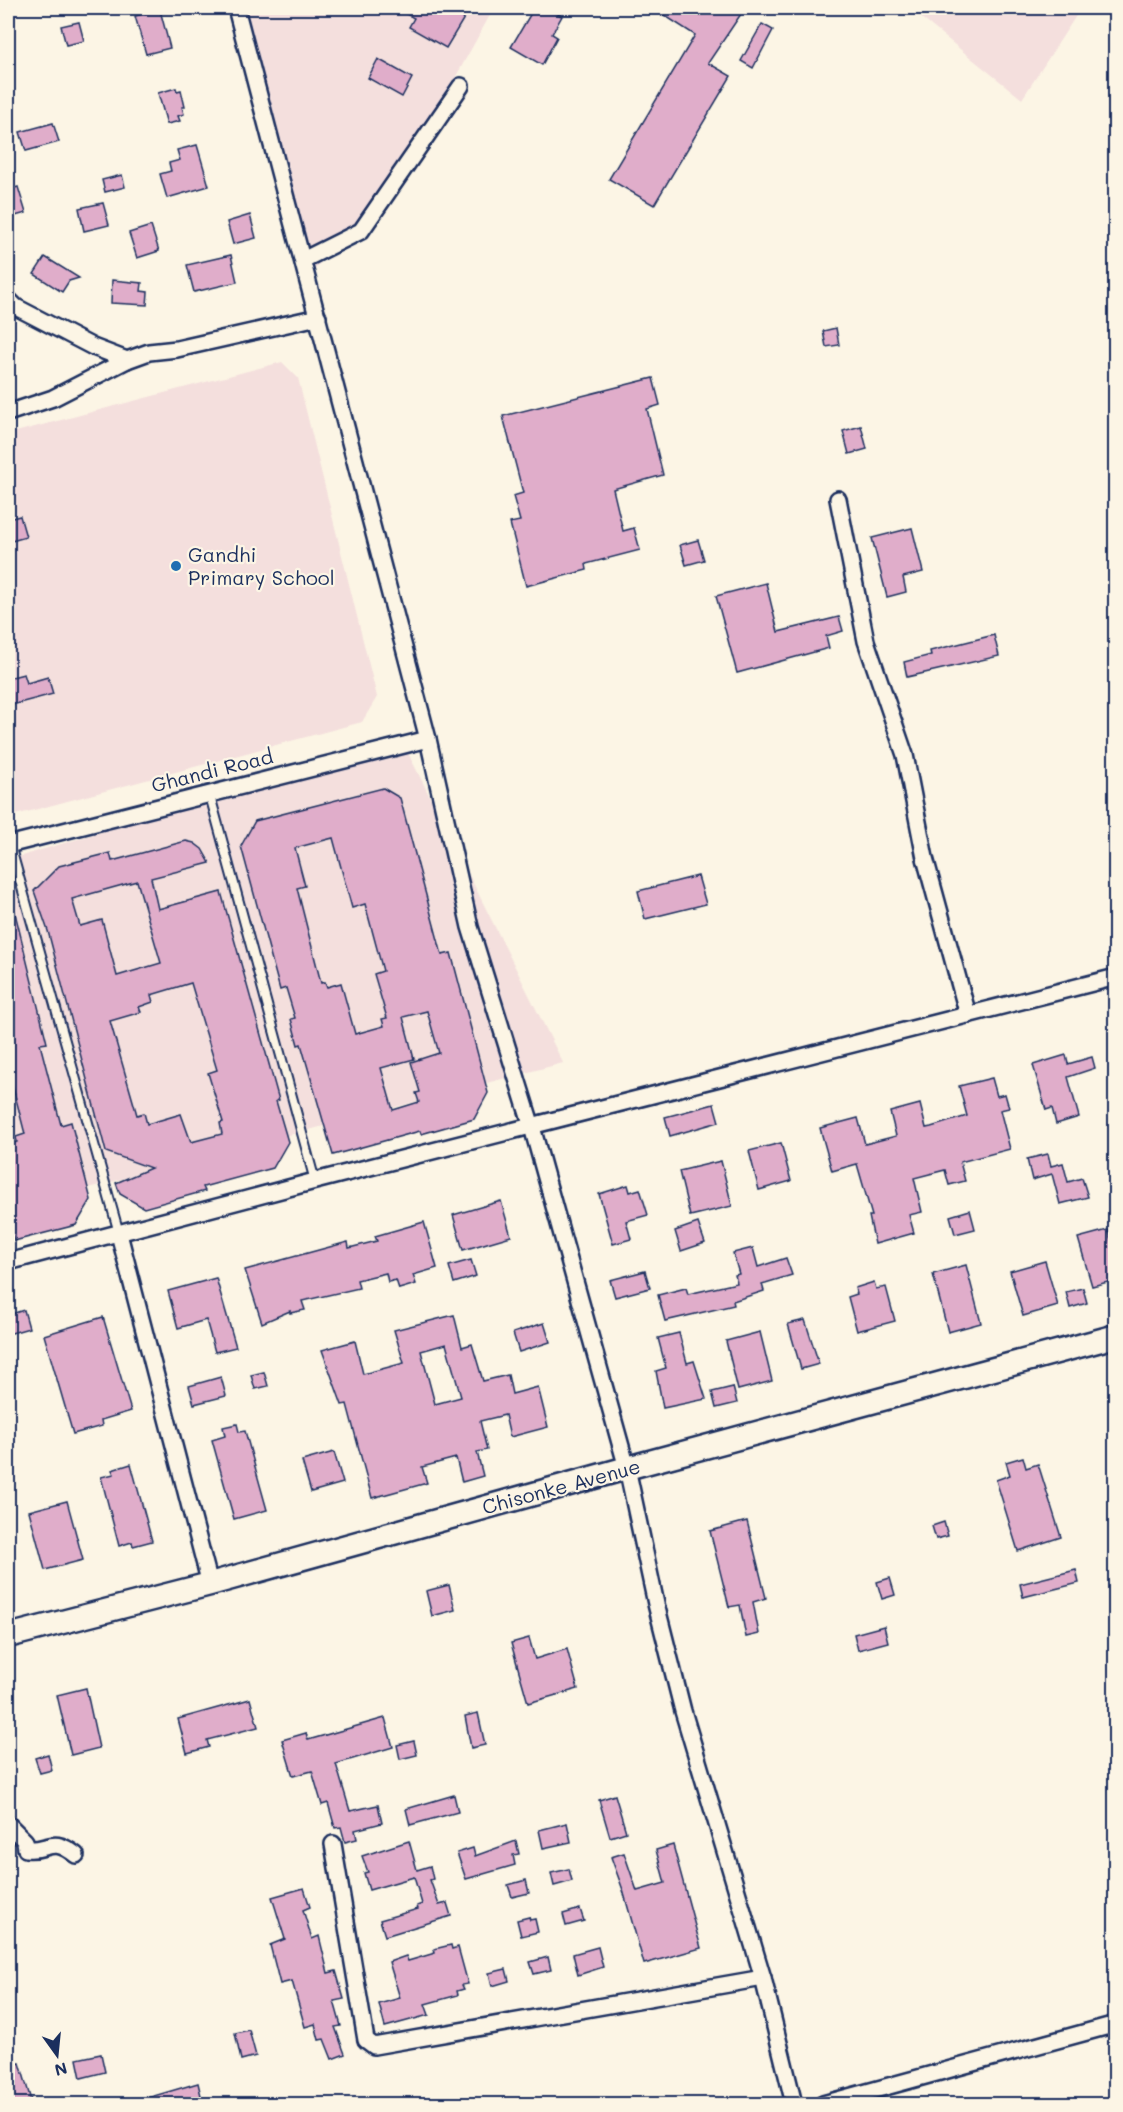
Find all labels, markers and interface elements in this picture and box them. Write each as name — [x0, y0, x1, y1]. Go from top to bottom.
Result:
place label: Gandhi Primary School — [188, 541, 335, 590]
marker: Gandhi Primary School — [169, 559, 183, 573]
street label: Ghandi Road — [148, 742, 276, 798]
street label: Chisonke Avenue — [479, 1452, 643, 1520]
north arrow — [27, 2025, 87, 2085]
text: N — [52, 2058, 70, 2082]

